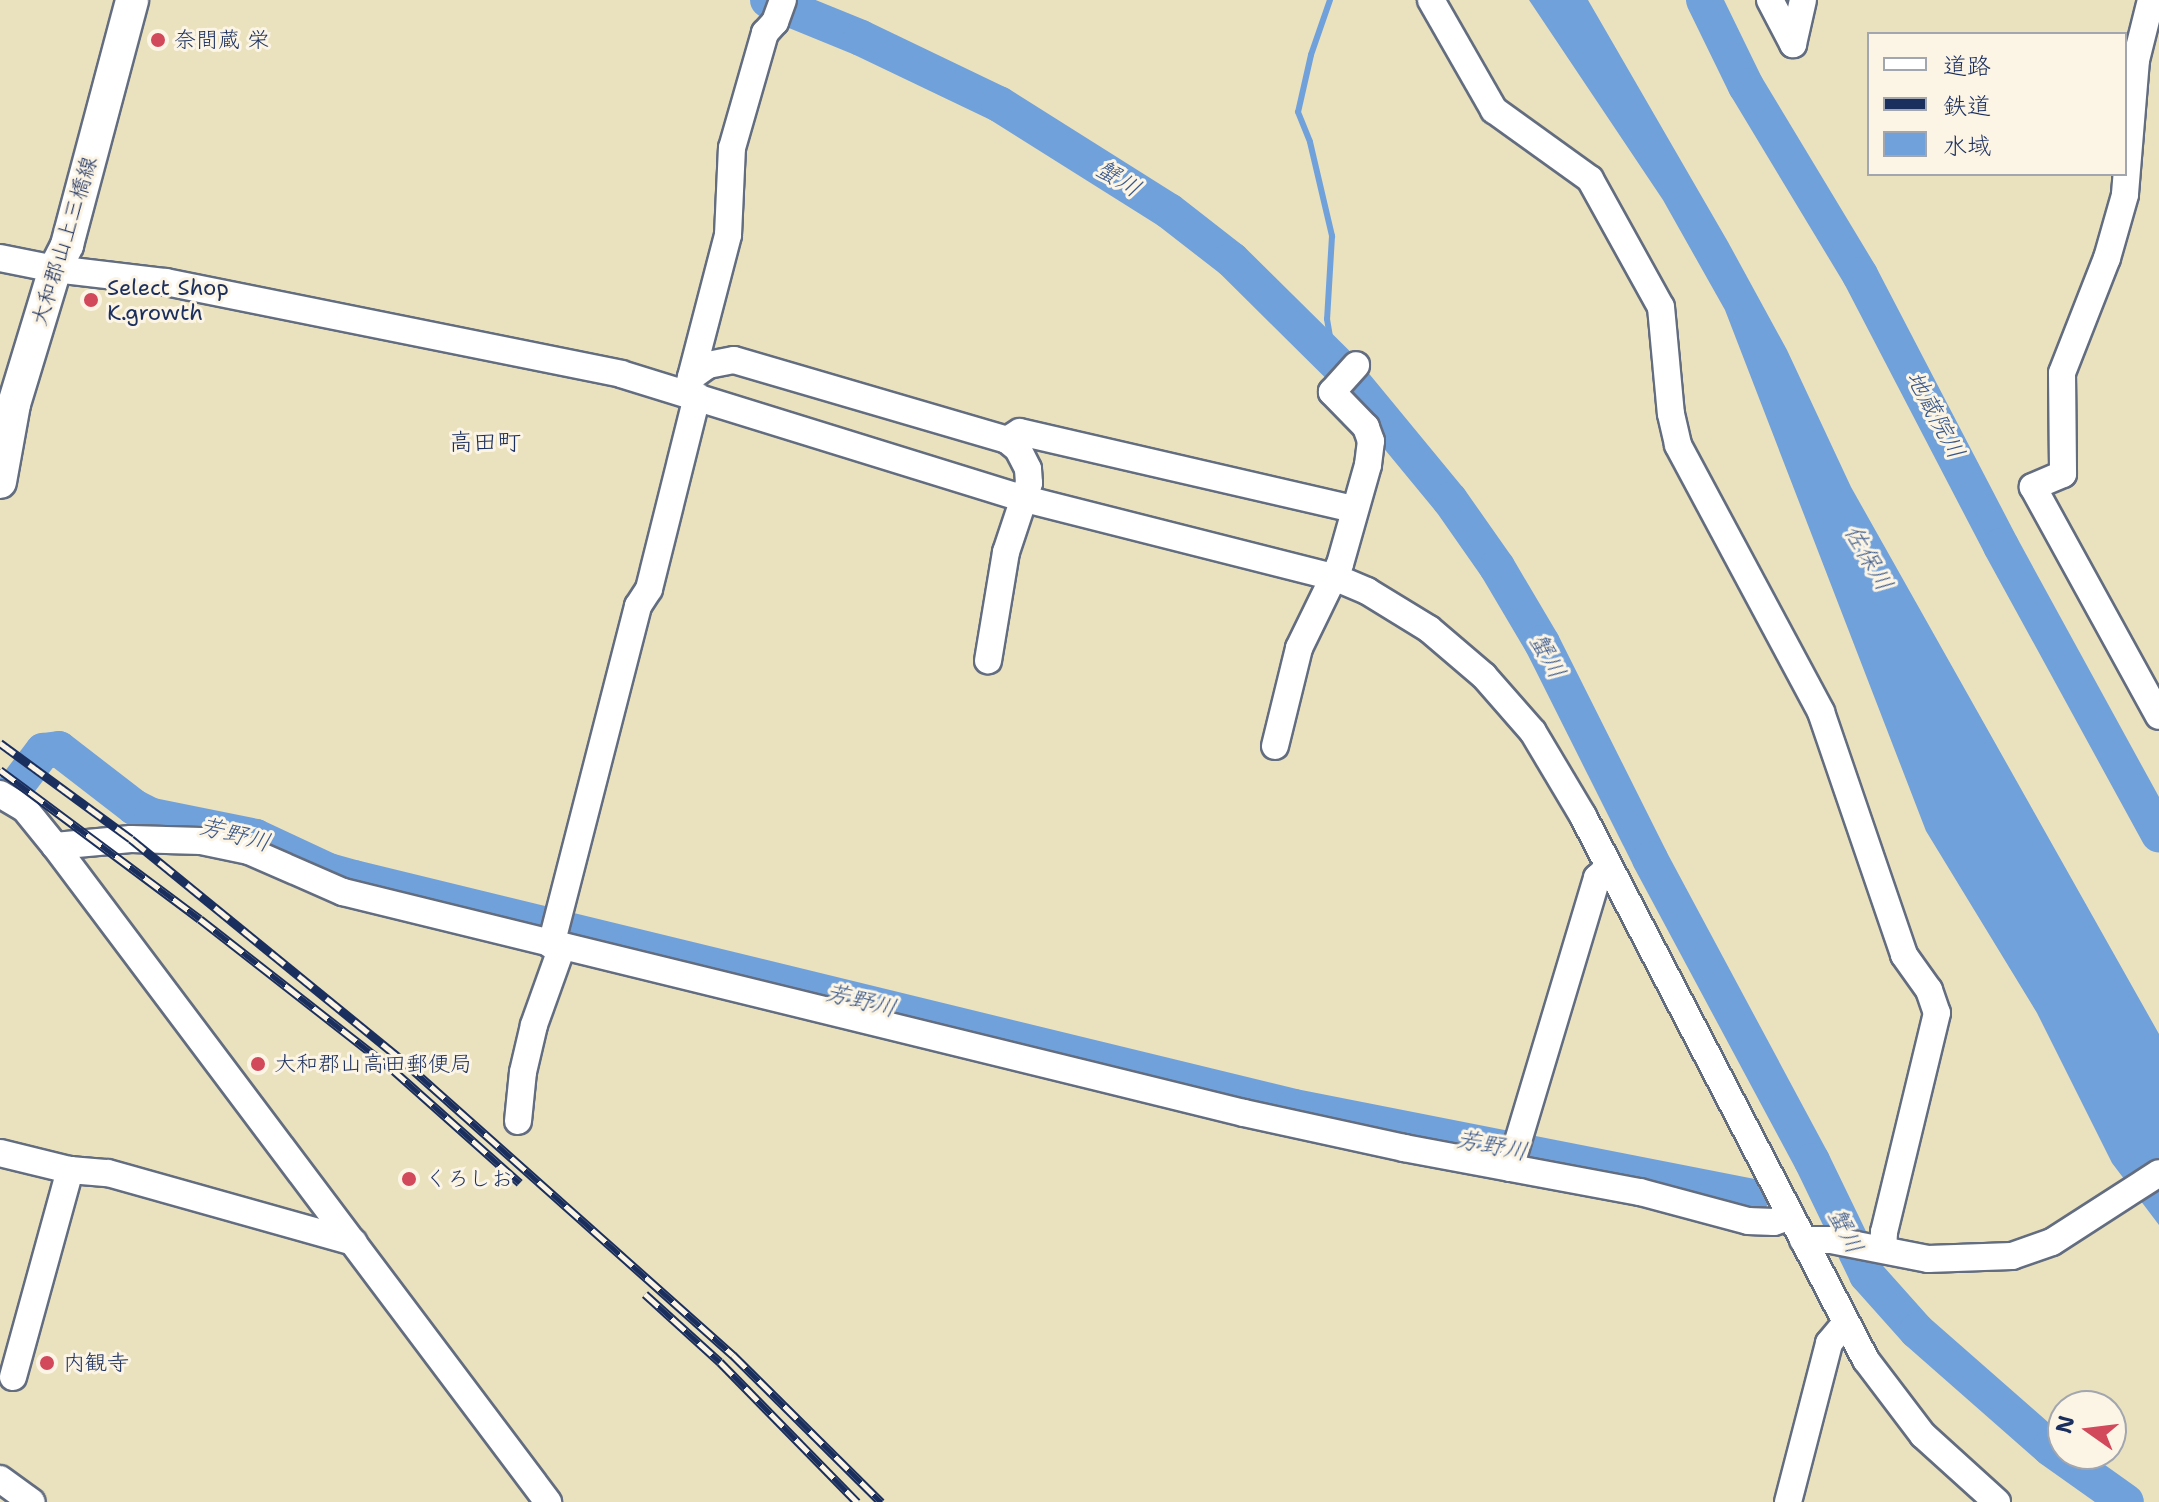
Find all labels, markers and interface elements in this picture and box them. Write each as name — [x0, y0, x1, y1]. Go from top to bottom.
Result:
place label: 奈間蔵 栄 — [174, 27, 270, 53]
marker: 奈間蔵 栄 — [149, 31, 167, 49]
legend — [1867, 32, 2127, 176]
text: 道路 — [1943, 50, 1991, 82]
text: 鉄道 — [1943, 90, 1991, 122]
text: 水域 — [1943, 130, 1991, 162]
street label: 大和郡山上三橋線 — [26, 153, 102, 329]
water label: 蟹川 — [1090, 154, 1146, 204]
place label: Select Shop K.growth — [107, 274, 229, 326]
marker: Select Shop K.growth — [82, 291, 100, 309]
water label: 地蔵院川 — [1900, 366, 1970, 464]
district label: 高田町 — [449, 429, 521, 457]
water label: 佐保川 — [1838, 520, 1898, 596]
water label: 蟹川 — [1523, 628, 1571, 684]
water label: 芳野川 — [196, 812, 274, 858]
water label: 芳野川 — [823, 978, 899, 1024]
place label: 大和郡山高田郵便局 — [274, 1051, 472, 1077]
marker: 大和郡山高田郵便局 — [249, 1055, 267, 1073]
water label: 芳野川 — [1454, 1125, 1530, 1167]
place label: くろしお — [425, 1166, 513, 1192]
marker: くろしお — [400, 1170, 418, 1188]
water label: 蟹川 — [1821, 1203, 1869, 1259]
place label: 内観寺 — [63, 1350, 129, 1376]
marker: 内観寺 — [38, 1354, 56, 1372]
north arrow — [2047, 1390, 2127, 1470]
text: N — [2049, 1413, 2081, 1437]

